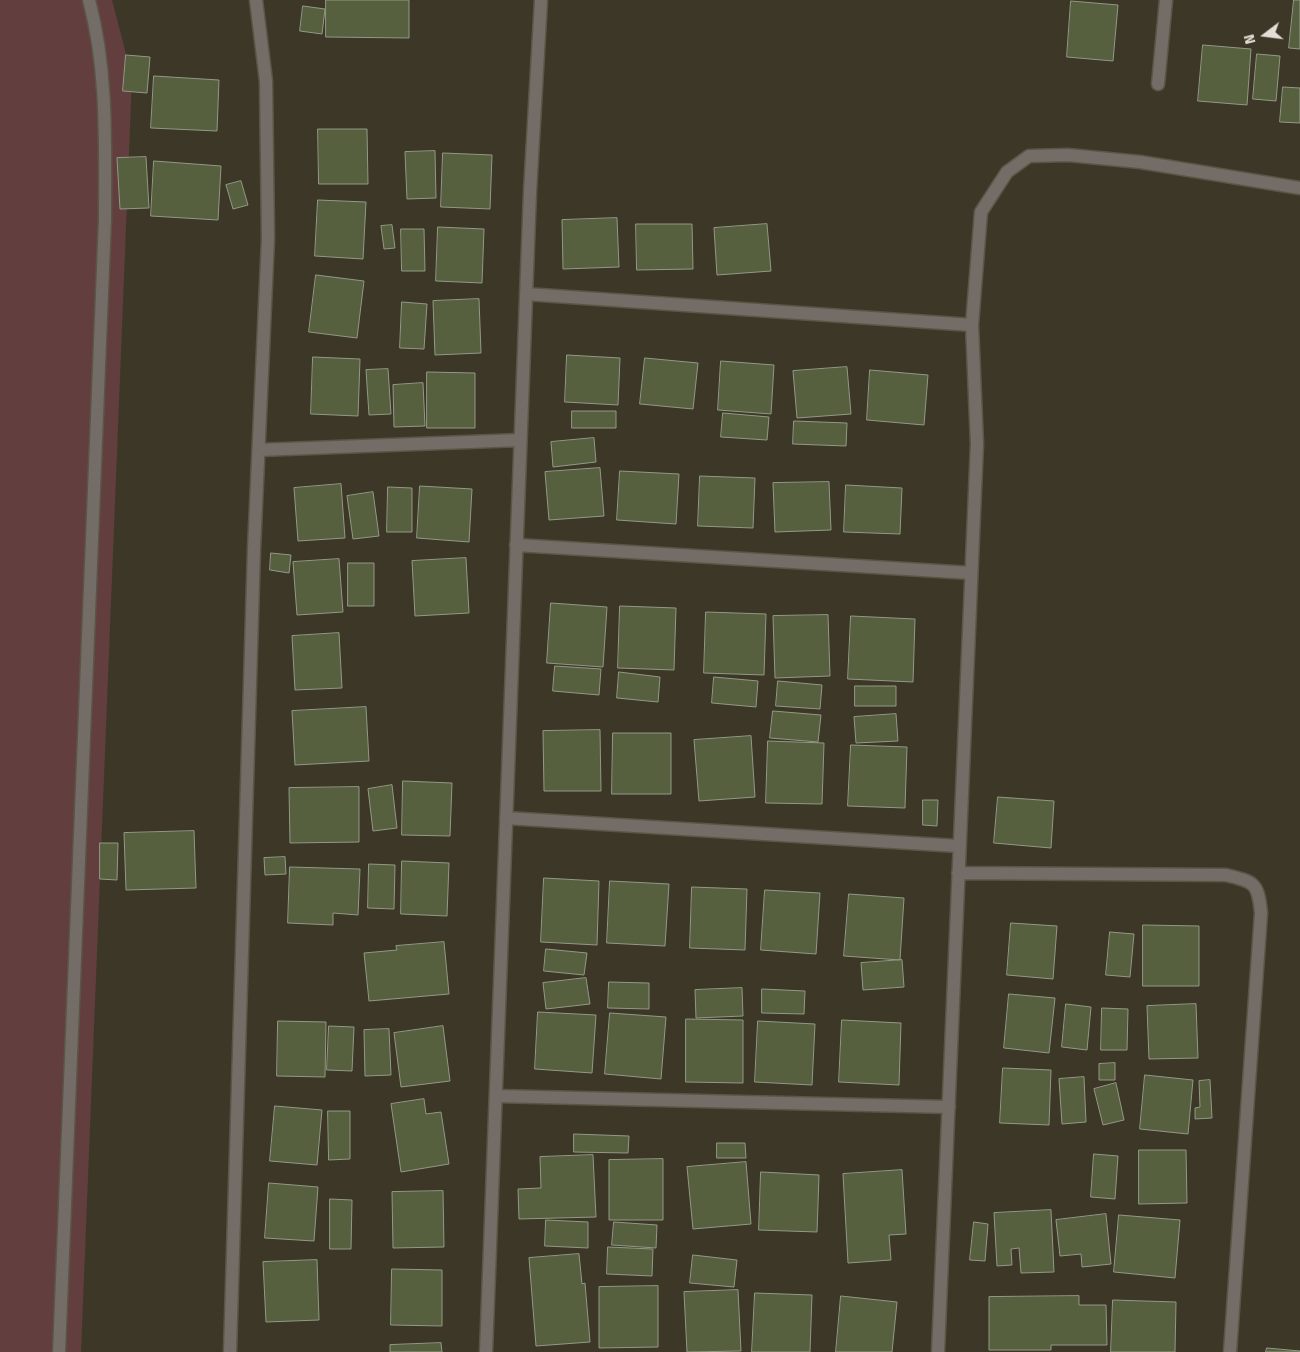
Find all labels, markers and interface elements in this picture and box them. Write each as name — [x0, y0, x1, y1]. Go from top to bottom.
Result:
north arrow — [1240, 10, 1290, 60]
text: N — [1241, 32, 1259, 46]

